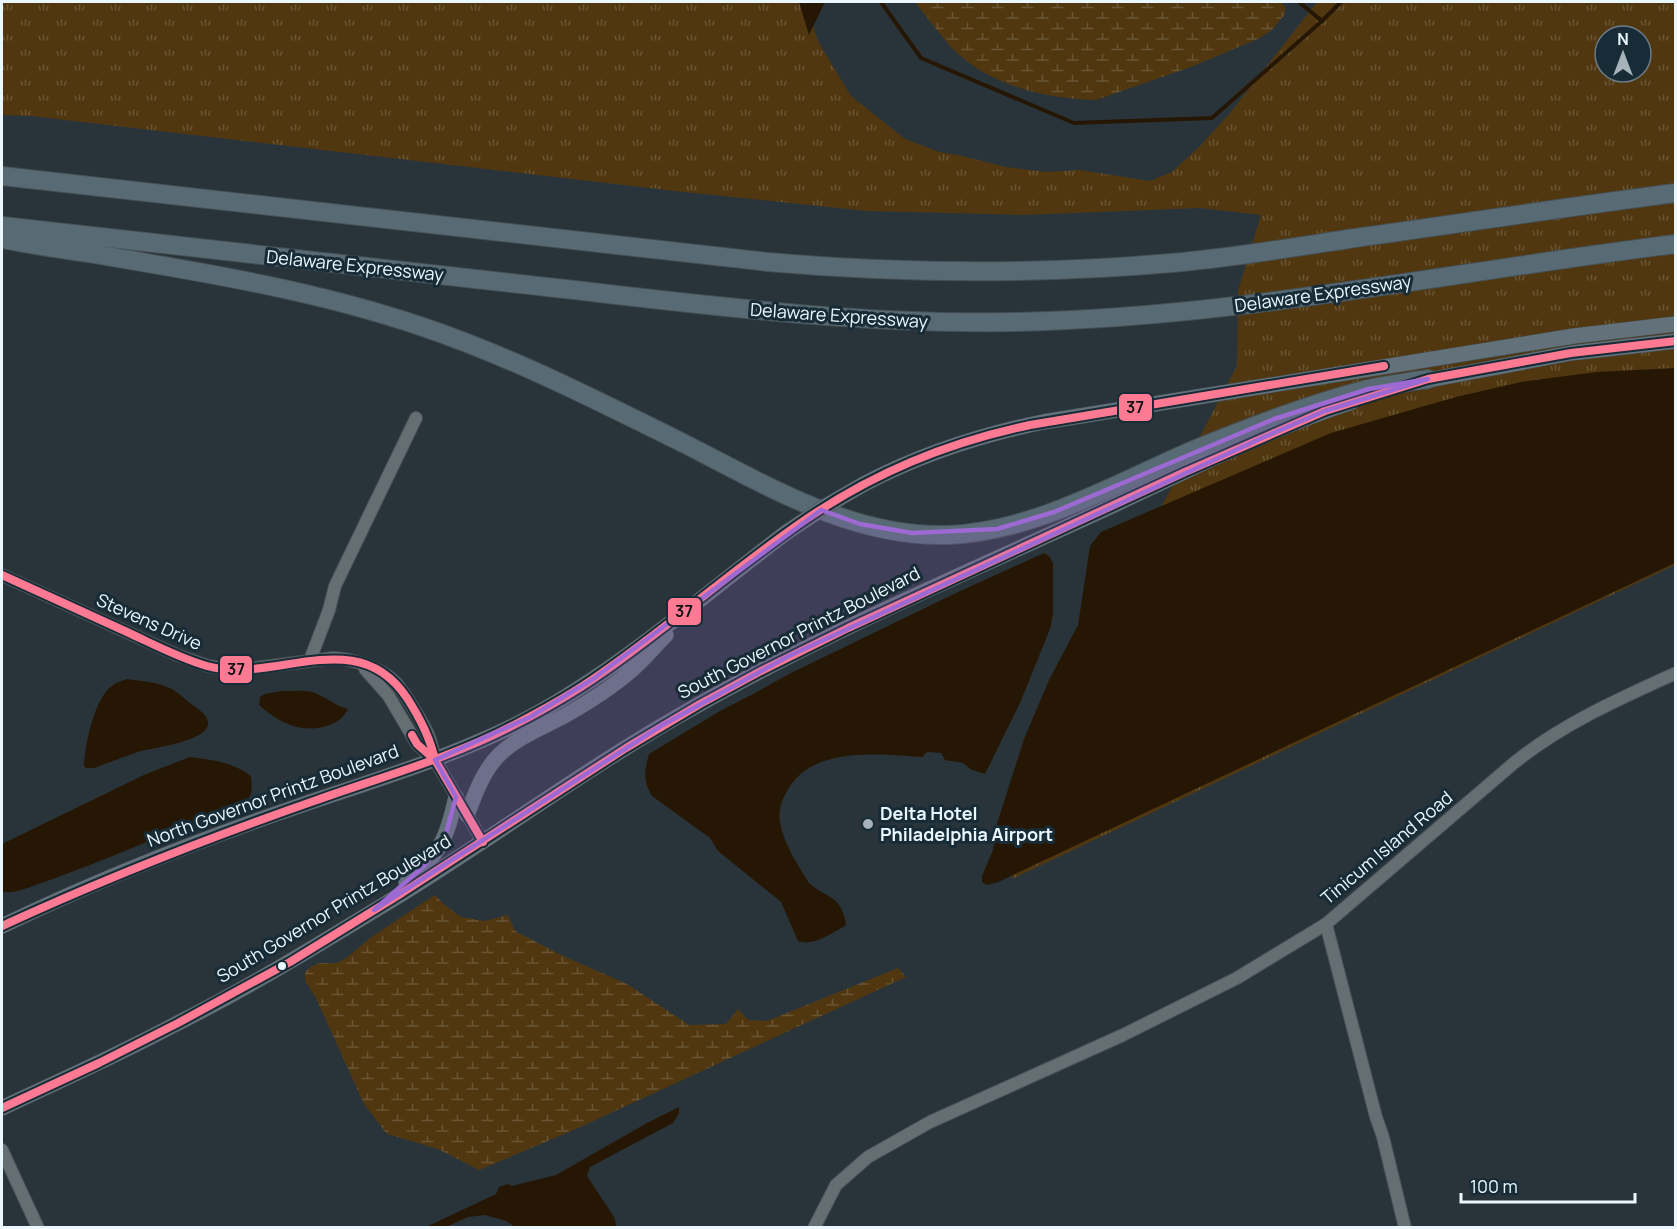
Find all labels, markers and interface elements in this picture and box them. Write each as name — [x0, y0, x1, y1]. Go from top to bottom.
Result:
north arrow — [1593, 24, 1653, 84]
text: N — [1617, 28, 1629, 50]
street label: Delaware Expressway — [265, 244, 445, 286]
street label: Delaware Expressway — [1233, 269, 1413, 317]
street label: Delaware Expressway — [749, 297, 929, 333]
line badge: 37 — [1118, 393, 1153, 422]
text: 37 — [1126, 396, 1144, 418]
street label: South Governor Printz Boulevard — [673, 560, 924, 704]
street label: Stevens Drive — [93, 587, 206, 655]
line badge: 37 — [667, 597, 702, 626]
text: 37 — [675, 600, 693, 622]
line badge: 37 — [219, 655, 253, 684]
text: 37 — [227, 658, 245, 680]
street label: North Governor Printz Boulevard — [144, 738, 402, 852]
street label: Tinicum Island Road — [1316, 785, 1457, 909]
place label: Delta Hotel Philadelphia Airport — [880, 801, 1053, 846]
marker: Delta Hotel Philadelphia Airport — [861, 817, 875, 831]
street label: South Governor Printz Boulevard — [212, 829, 455, 988]
unlabelled marker — [276, 960, 288, 972]
scale bar — [1461, 1166, 1635, 1204]
text: 100 m — [1470, 1174, 1518, 1198]

